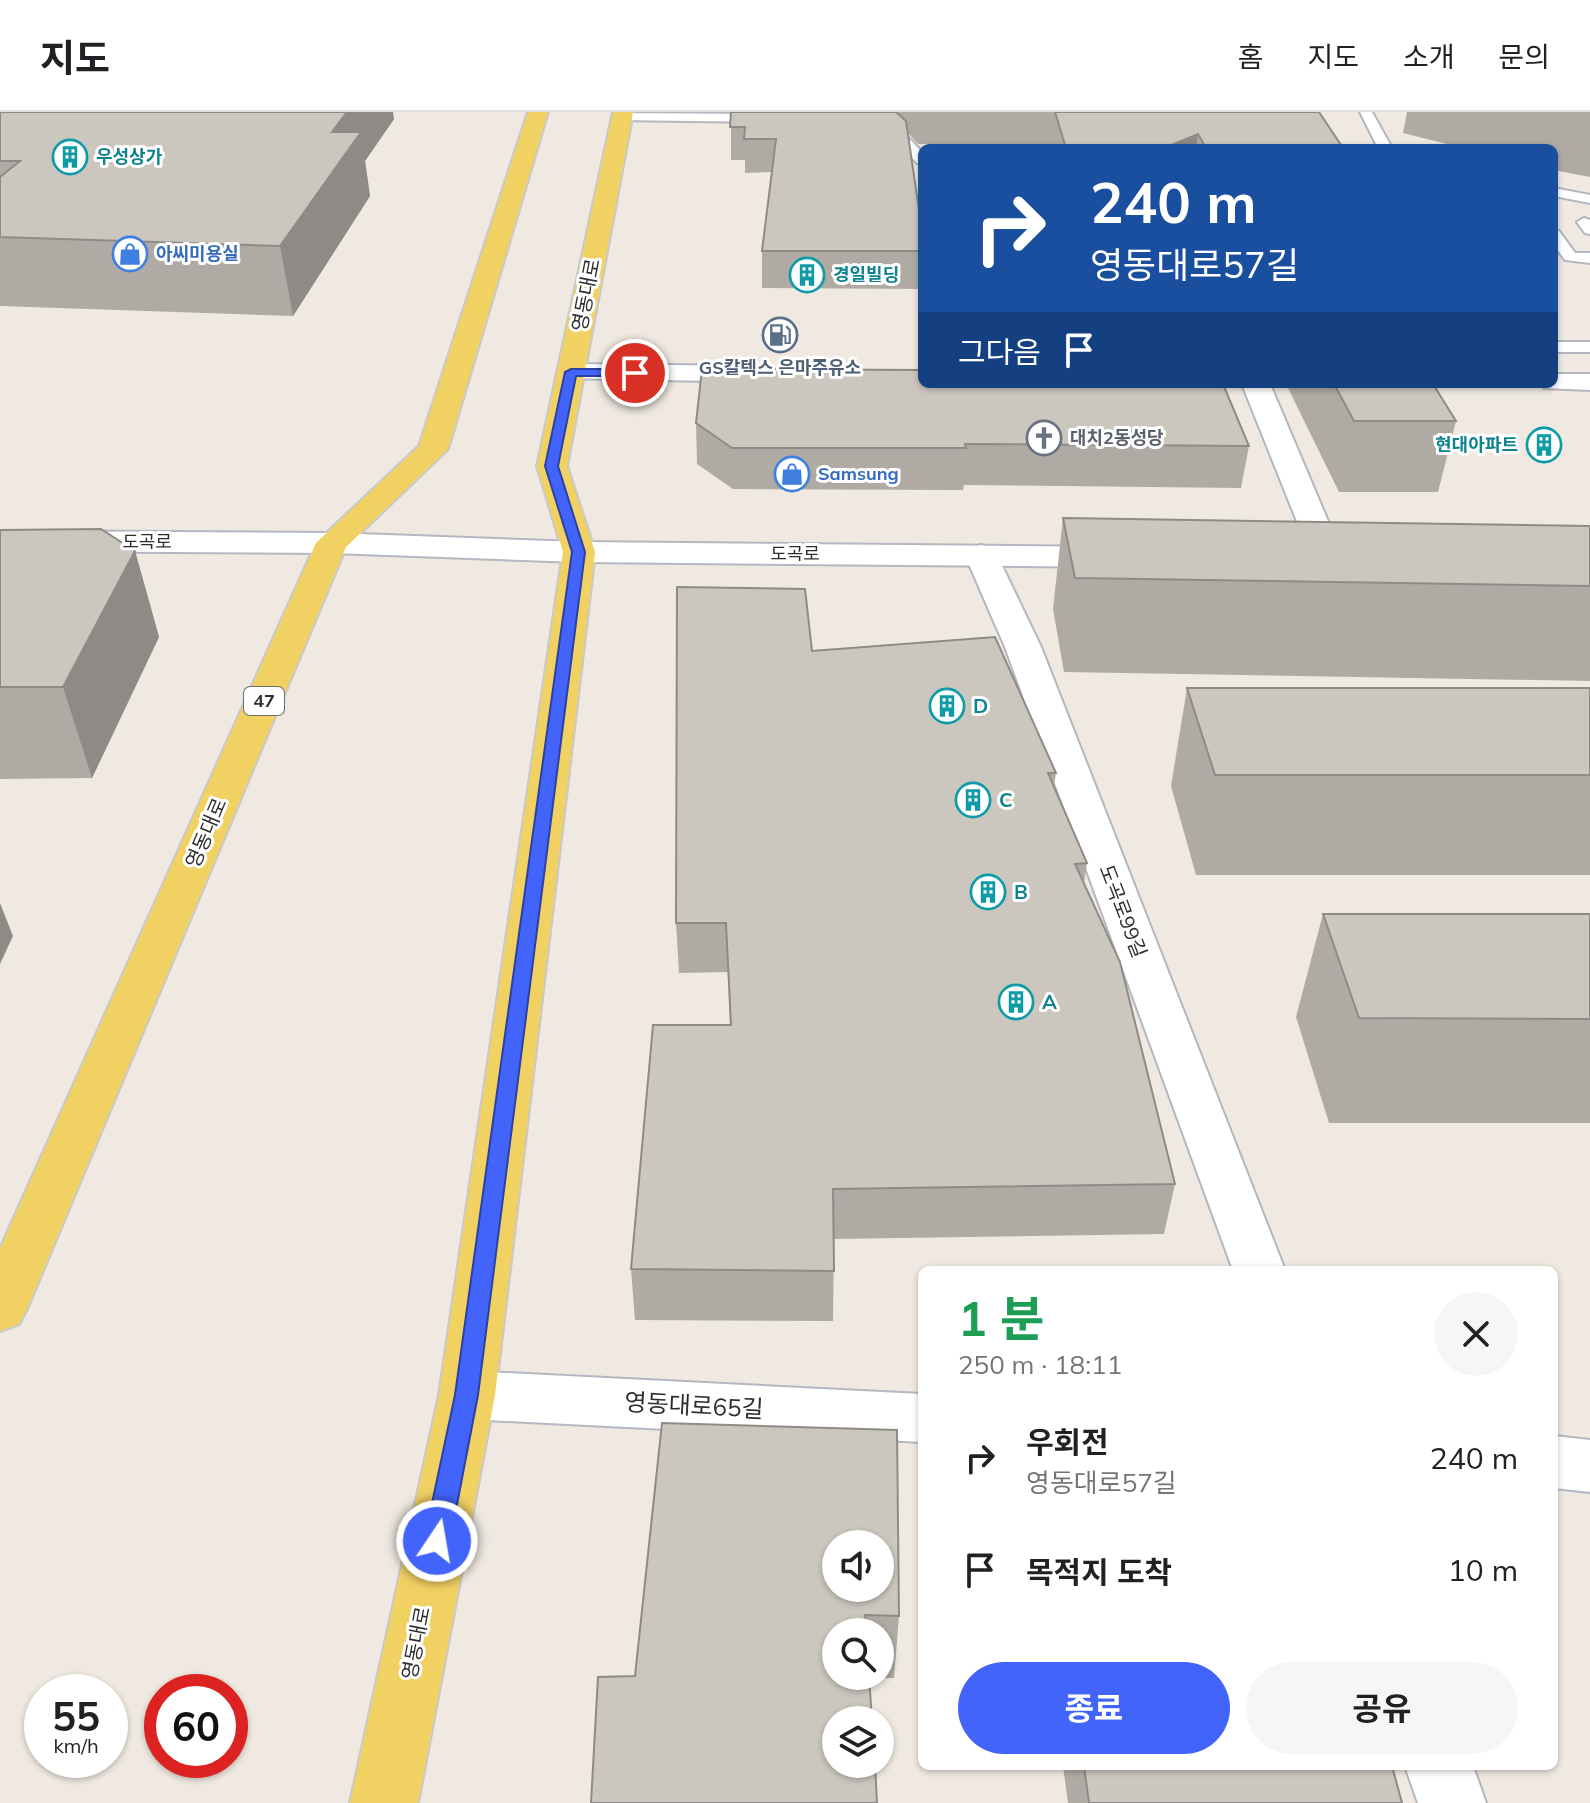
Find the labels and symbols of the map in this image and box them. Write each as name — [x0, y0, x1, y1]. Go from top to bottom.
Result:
building icon: 우성상가 — [51, 138, 89, 176]
place label: 우성상가 — [96, 145, 163, 168]
shop icon: 아씨미용실 — [111, 235, 149, 273]
place label: 아씨미용실 — [156, 242, 239, 265]
street label: 영동대로 — [566, 256, 605, 333]
building icon: 경일빌딩 — [788, 256, 826, 294]
place label: 경일빌딩 — [833, 263, 899, 286]
fuel station icon: GS칼텍스 은마주유소 — [761, 316, 799, 354]
pin — [601, 339, 669, 407]
place label: GS칼텍스 은마주유소 — [699, 356, 861, 379]
church icon: 대치2동성당 — [1025, 419, 1063, 457]
place label: 대치2동성당 — [1070, 426, 1164, 449]
building icon: 현대아파트 — [1525, 426, 1563, 464]
place label: 현대아파트 — [1435, 433, 1518, 456]
shop icon: Samsung — [773, 455, 811, 493]
place label: Samsung — [818, 462, 899, 485]
street label: 도곡로 — [122, 530, 172, 553]
street label: 도곡로 — [770, 542, 820, 565]
road number: 47 — [244, 687, 284, 715]
building icon: D — [928, 687, 966, 725]
place label: D — [973, 693, 988, 718]
building icon: C — [954, 781, 992, 819]
place label: C — [999, 787, 1013, 812]
street label: 영동대로 — [180, 794, 231, 872]
street label: 도곡로99길 — [1094, 861, 1153, 961]
building icon: B — [969, 873, 1007, 911]
place label: B — [1014, 879, 1028, 904]
building icon: A — [997, 983, 1035, 1021]
place label: A — [1042, 989, 1057, 1014]
street label: 영동대로65길 — [624, 1386, 764, 1424]
position arrow — [395, 1499, 479, 1583]
street label: 영동대로 — [396, 1604, 435, 1681]
speed limit sign: 60 — [144, 1674, 248, 1778]

